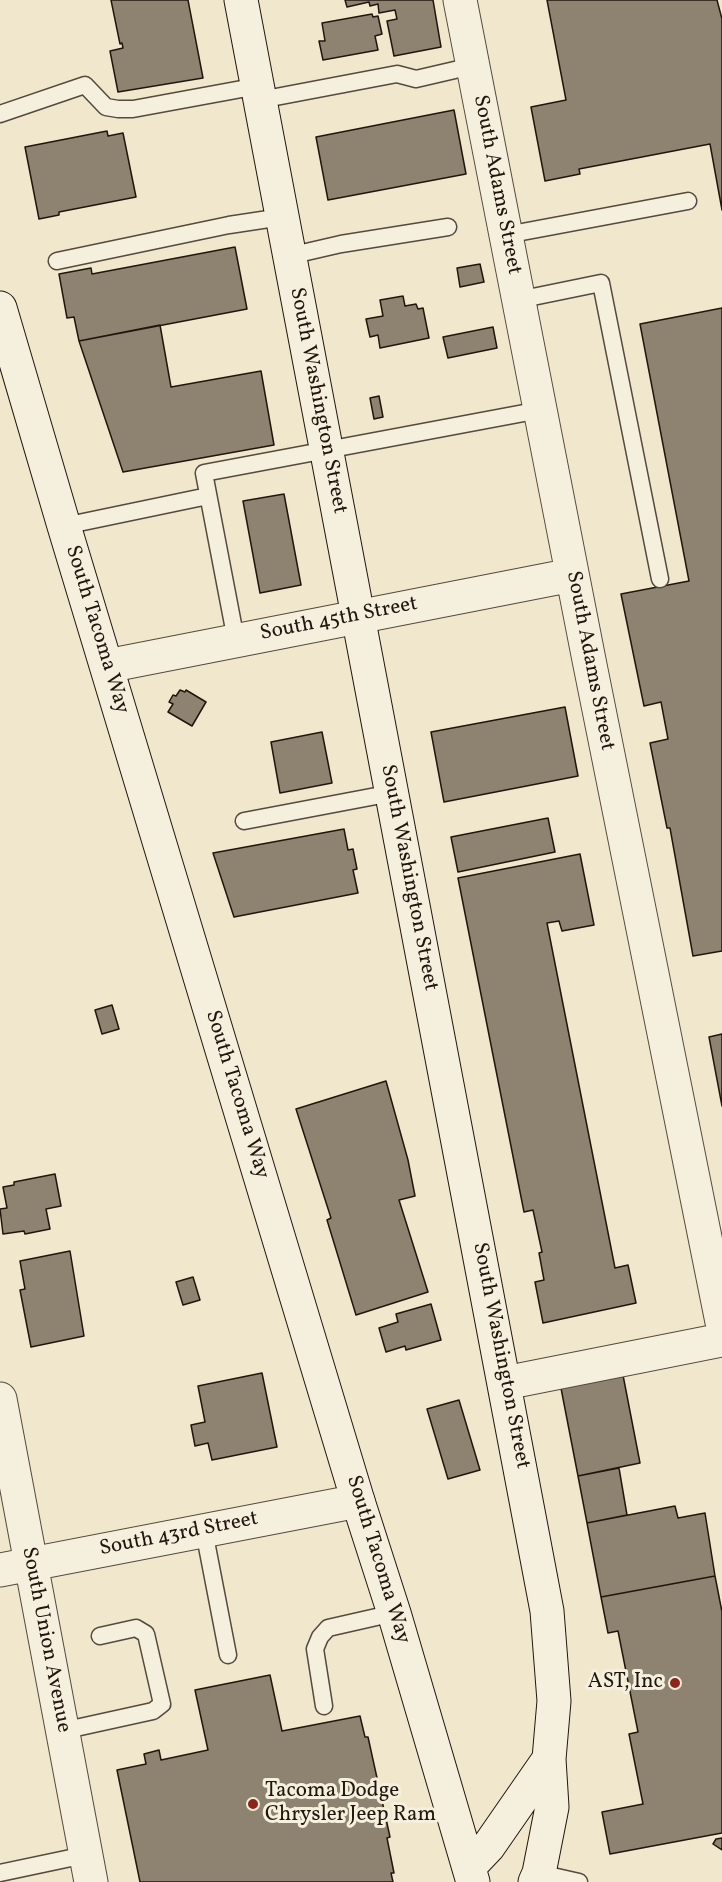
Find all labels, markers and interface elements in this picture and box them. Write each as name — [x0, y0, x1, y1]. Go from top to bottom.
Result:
street label: South Adams Street — [466, 93, 526, 277]
street label: South Washington Street — [283, 286, 351, 516]
street label: South Tacoma Way — [58, 543, 134, 717]
street label: South Adams Street — [559, 569, 619, 753]
street label: South 45th Street — [258, 592, 420, 648]
street label: South Washington Street — [374, 763, 442, 993]
street label: South Tacoma Way — [198, 1008, 274, 1182]
street label: South Washington Street — [466, 1241, 534, 1471]
street label: South Tacoma Way — [339, 1473, 415, 1647]
street label: South 43rd Street — [98, 1507, 260, 1563]
street label: South Union Avenue — [15, 1545, 75, 1735]
place label: AST, Inc — [588, 1670, 663, 1696]
marker: AST, Inc — [668, 1676, 682, 1690]
place label: Tacoma Dodge Chrysler Jeep Ram — [265, 1779, 436, 1829]
marker: Tacoma Dodge Chrysler Jeep Ram — [246, 1797, 260, 1811]

